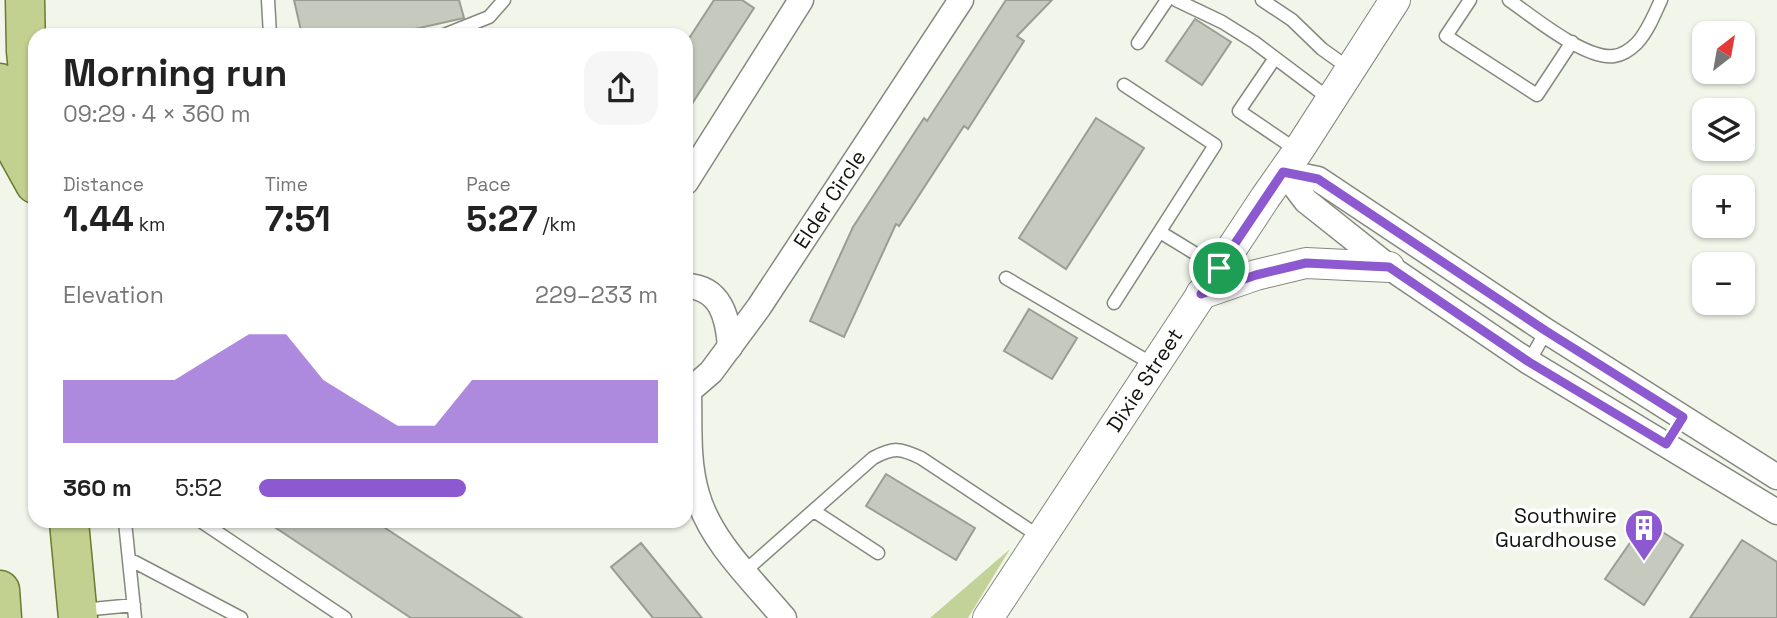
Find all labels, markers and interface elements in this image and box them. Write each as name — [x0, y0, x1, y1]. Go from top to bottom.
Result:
north arrow — [1692, 21, 1755, 84]
map controls — [1692, 21, 1755, 315]
text: Morning run — [63, 49, 288, 97]
button: share — [584, 51, 658, 125]
button: layers — [1692, 98, 1755, 161]
text: 09:29 · 4 × 360 m — [63, 99, 251, 129]
street label: Elder Circle — [787, 145, 872, 254]
text: Distance — [63, 172, 144, 197]
text: Time — [265, 172, 308, 197]
text: Pace — [466, 172, 511, 197]
button: + — [1692, 175, 1755, 238]
text: 1.44 — [63, 197, 134, 241]
text: 7:51 — [265, 197, 331, 241]
text: 5:27 — [466, 197, 538, 241]
text: km — [134, 212, 165, 237]
text: /km — [538, 212, 576, 237]
pin — [1189, 238, 1249, 298]
icon: arrive — [1200, 249, 1238, 287]
button: − — [1692, 252, 1755, 315]
text: Elevation — [63, 280, 164, 310]
text: 229–233 m — [535, 280, 658, 310]
street label: Dixie Street — [1101, 323, 1188, 437]
text: 360 m — [63, 473, 132, 503]
text: 5:52 — [175, 473, 222, 503]
place label: Southwire Guardhouse — [1495, 502, 1617, 553]
building icon: Southwire Guardhouse — [1623, 507, 1665, 562]

